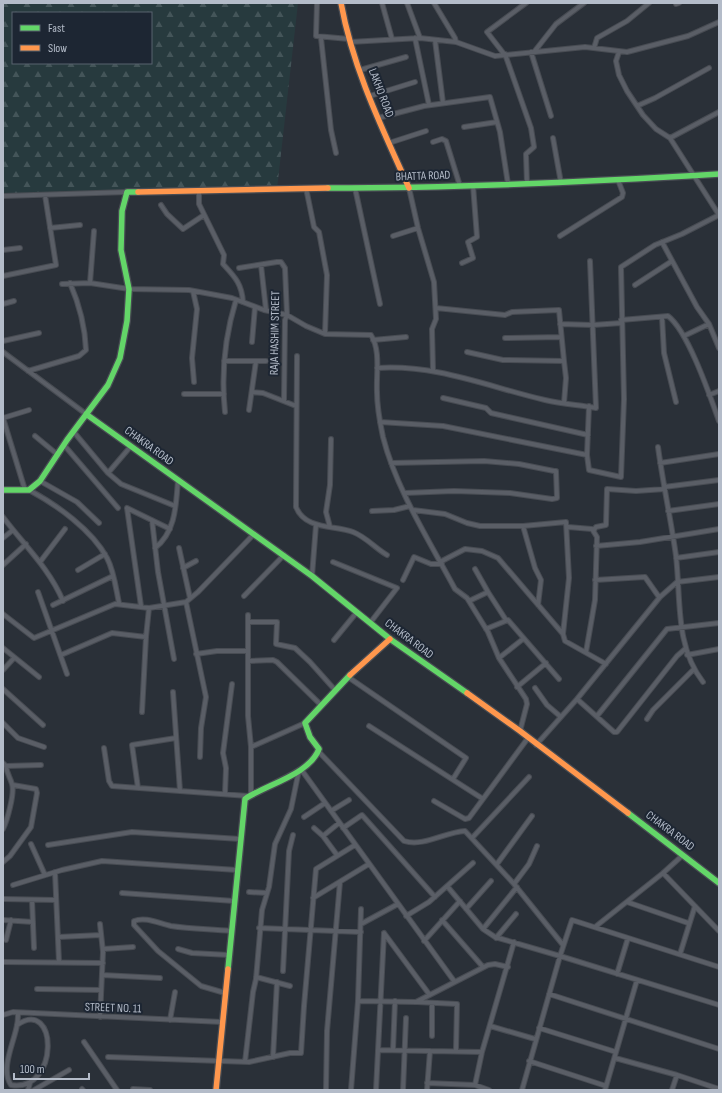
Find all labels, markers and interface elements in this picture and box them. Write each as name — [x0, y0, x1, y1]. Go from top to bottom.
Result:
legend — [12, 12, 152, 64]
text: Fast — [48, 21, 65, 36]
text: Slow — [48, 41, 67, 56]
street label: LAKHO ROAD — [365, 66, 397, 120]
street label: BHATTA ROAD — [395, 168, 451, 184]
street label: RAJA HASHIM STREET — [267, 291, 283, 375]
street label: CHAKRA ROAD — [121, 423, 177, 469]
street label: CHAKRA ROAD — [382, 616, 436, 662]
street label: CHAKRA ROAD — [643, 808, 697, 854]
street label: STREET NO. 11 — [85, 1000, 142, 1017]
scale bar — [14, 1055, 89, 1081]
text: 100 m — [20, 1062, 45, 1077]

